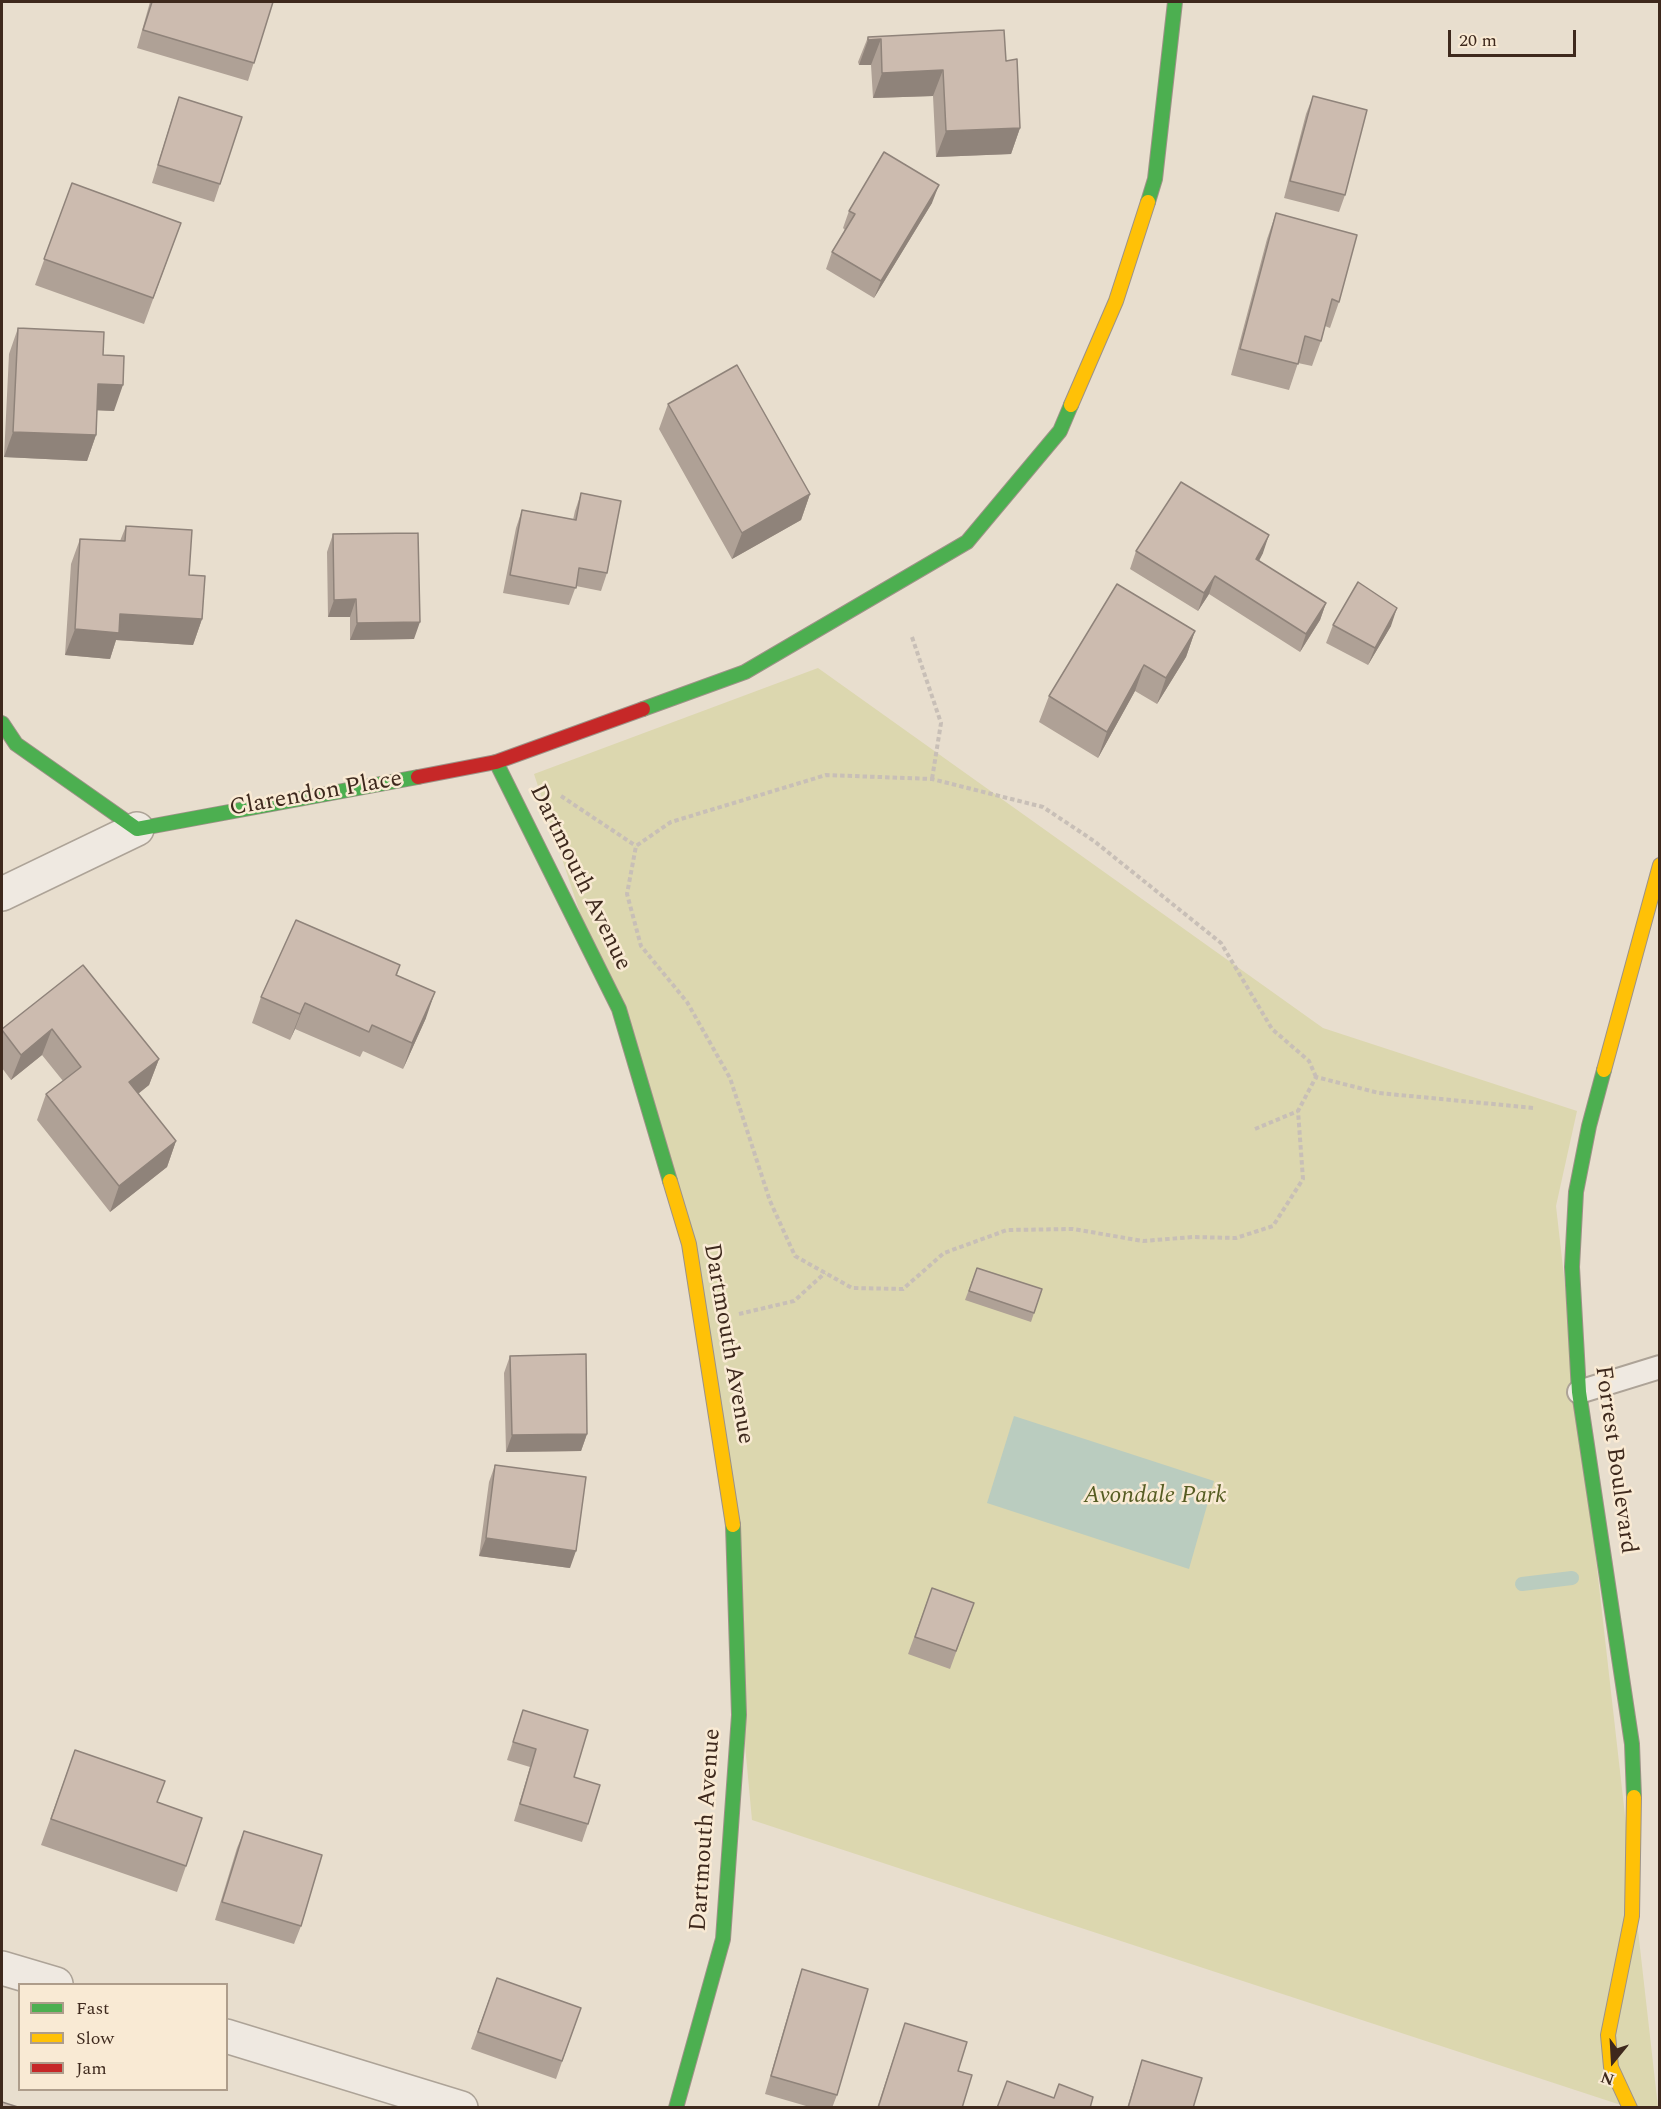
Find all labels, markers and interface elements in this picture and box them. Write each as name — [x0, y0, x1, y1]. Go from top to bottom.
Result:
scale bar — [1451, 18, 1578, 56]
text: 20 m — [1459, 27, 1497, 54]
street label: Clarendon Place — [227, 766, 405, 824]
street label: Dartmouth Avenue — [521, 780, 637, 976]
street label: Dartmouth Avenue — [695, 1241, 759, 1447]
street label: Forrest Boulevard — [1587, 1364, 1641, 1556]
park label: Avondale Park — [1083, 1483, 1227, 1511]
street label: Dartmouth Avenue — [686, 1728, 728, 1932]
legend — [18, 1983, 228, 2091]
text: Fast — [76, 1995, 109, 2022]
text: Slow — [76, 2025, 114, 2052]
north arrow — [1583, 2031, 1643, 2091]
text: Jam — [76, 2055, 107, 2082]
text: N — [1598, 2065, 1617, 2092]

